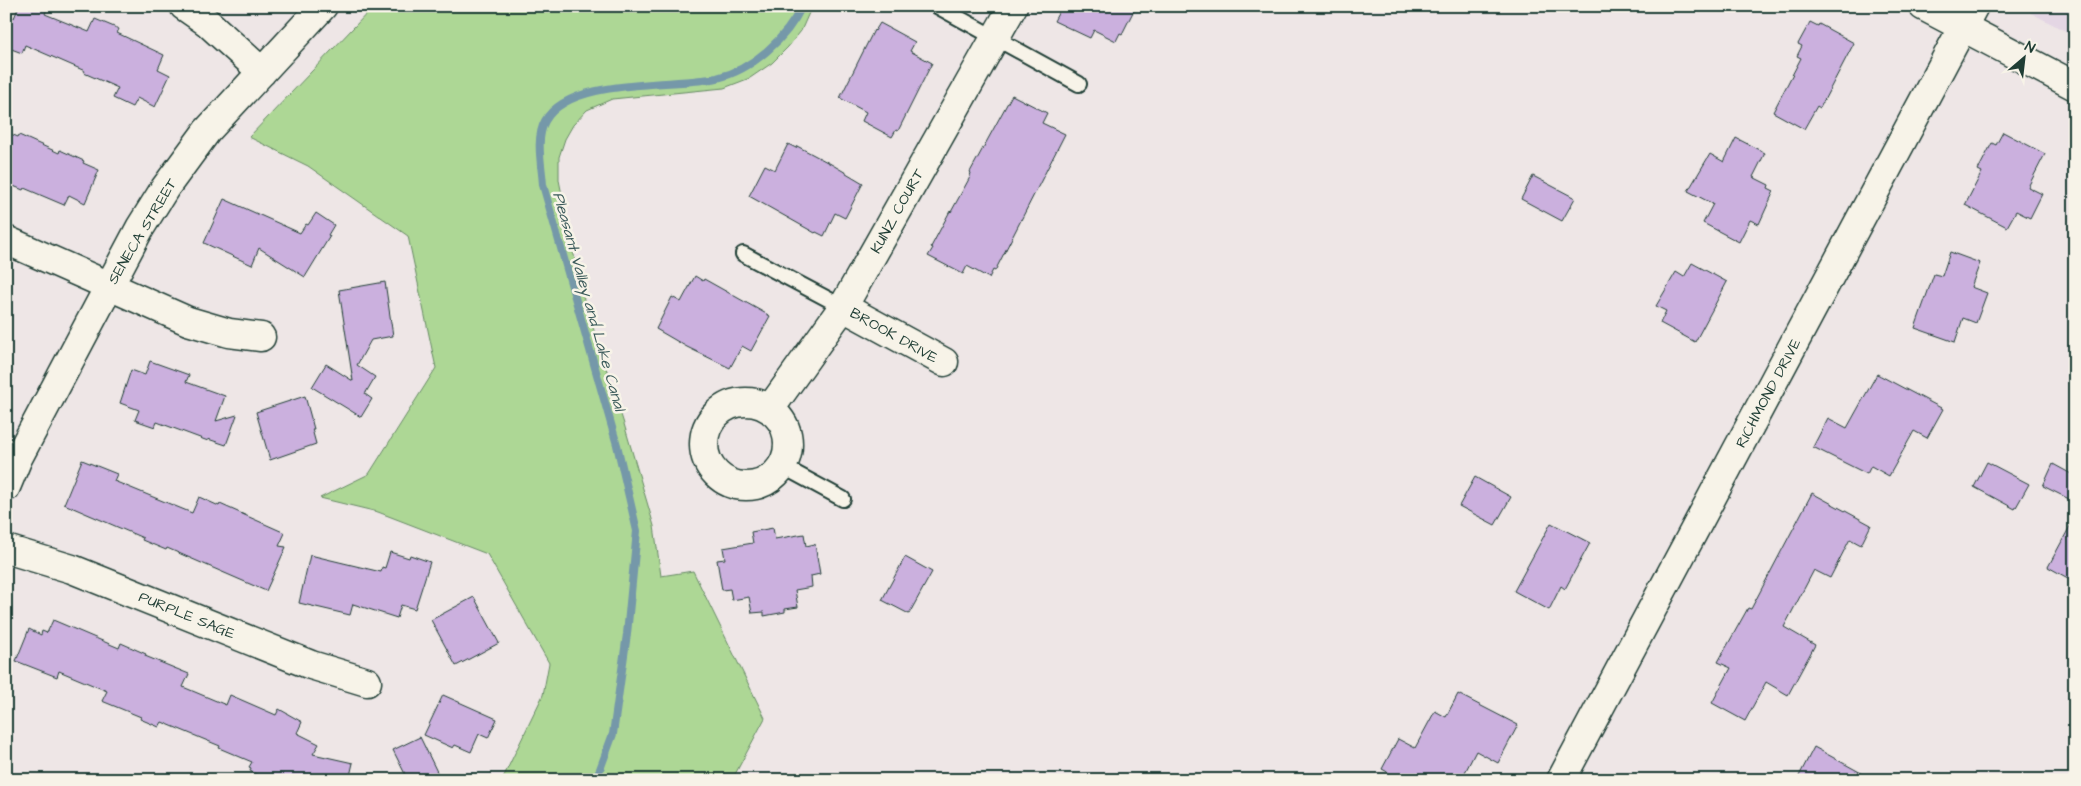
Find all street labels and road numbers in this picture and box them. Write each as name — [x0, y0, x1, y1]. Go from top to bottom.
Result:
street label: KUNZ COURT — [866, 165, 930, 257]
street label: SENECA STREET — [103, 174, 183, 288]
street label: BROOK DRIVE — [846, 303, 942, 368]
street label: RICHMOND DRIVE — [1731, 335, 1806, 452]
street label: PURPLE SAGE — [136, 587, 238, 644]

